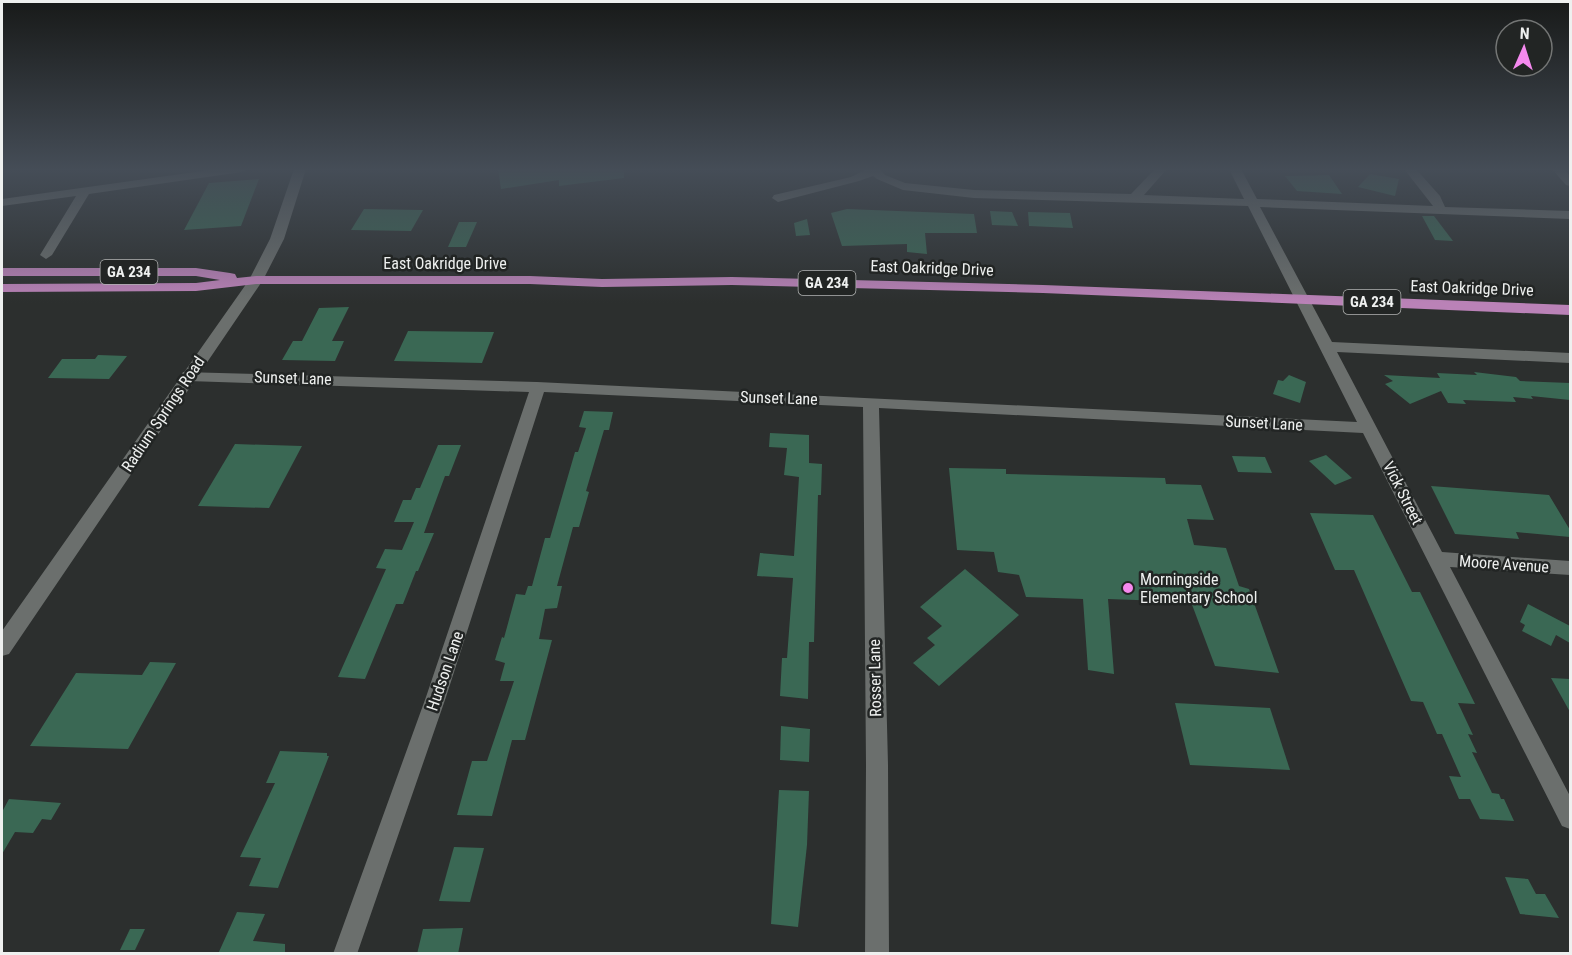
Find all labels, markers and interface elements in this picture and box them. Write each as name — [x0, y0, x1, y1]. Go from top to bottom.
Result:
north arrow — [1494, 18, 1554, 78]
text: N — [1519, 24, 1530, 43]
street label: East Oakridge Drive — [383, 254, 507, 273]
street label: East Oakridge Drive — [870, 256, 994, 280]
road number: GA 234 — [100, 260, 158, 284]
road number: GA 234 — [798, 271, 856, 295]
street label: East Oakridge Drive — [1410, 276, 1534, 300]
road number: GA 234 — [1344, 290, 1400, 314]
street label: Radium Springs Road — [117, 353, 209, 475]
street label: Sunset Lane — [254, 367, 332, 389]
street label: Sunset Lane — [740, 387, 818, 409]
street label: Sunset Lane — [1225, 411, 1303, 435]
street label: Vick Street — [1379, 458, 1427, 528]
street label: Moore Avenue — [1458, 551, 1550, 577]
place label: Morningside Elementary School — [1140, 570, 1257, 607]
marker: Morningside Elementary School — [1121, 581, 1135, 595]
street label: Hudson Lane — [423, 629, 467, 713]
street label: Rosser Lane — [865, 639, 885, 717]

